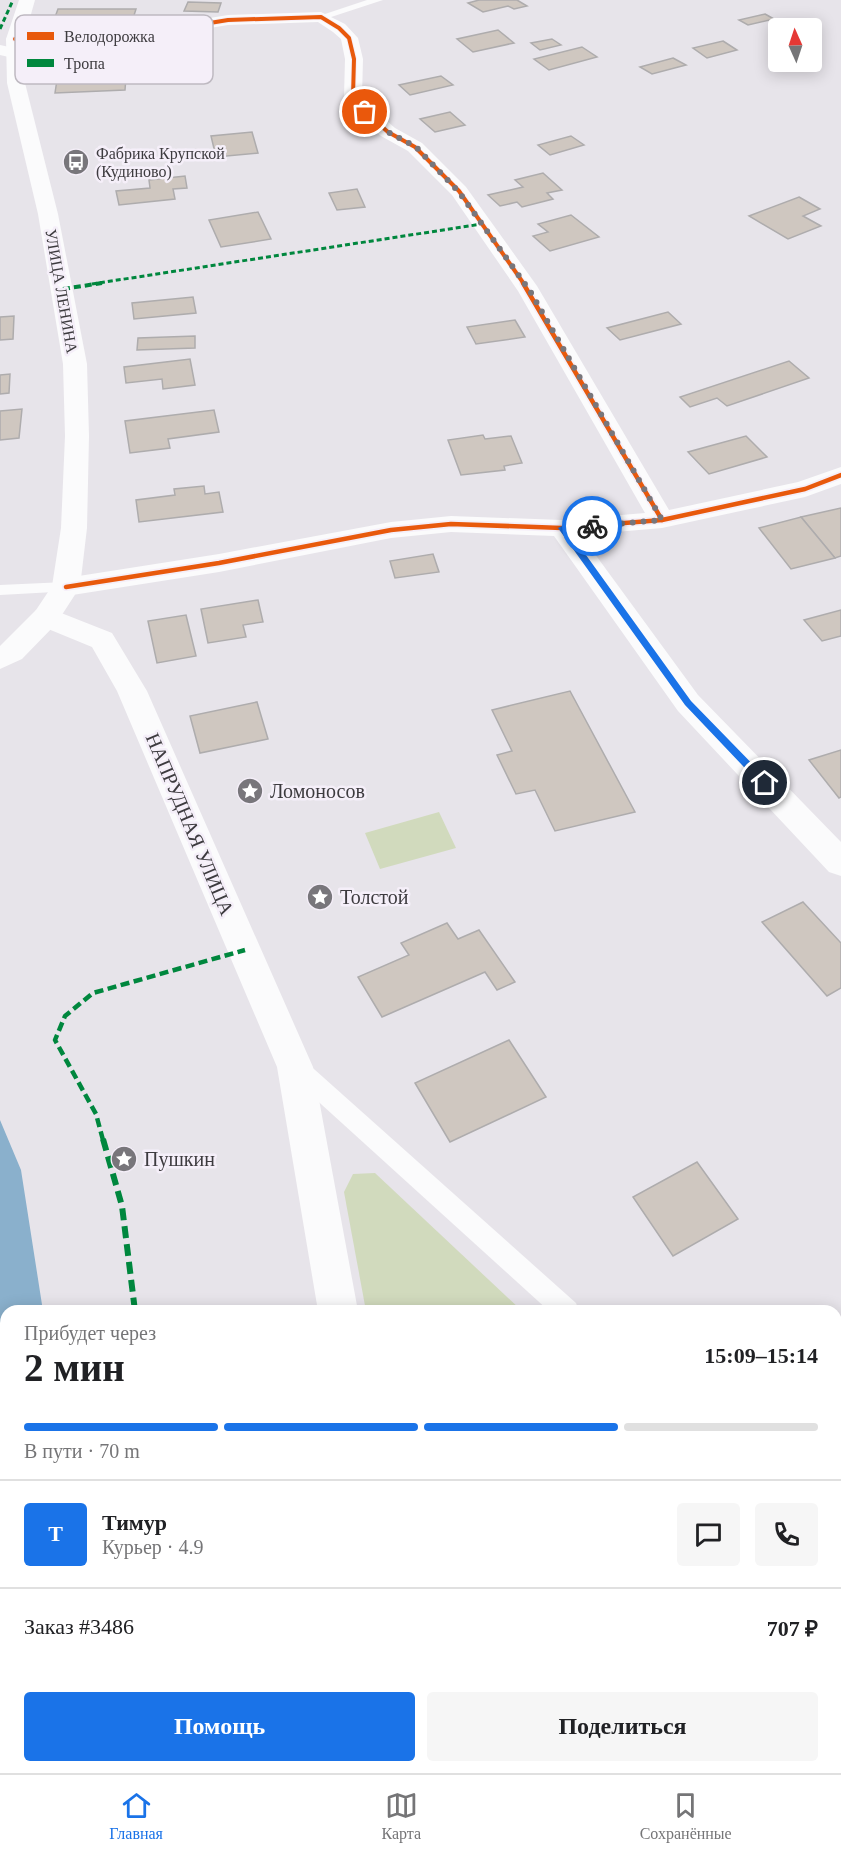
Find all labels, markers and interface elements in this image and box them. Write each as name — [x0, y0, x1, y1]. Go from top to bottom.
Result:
legend — [15, 15, 213, 84]
north arrow — [768, 18, 822, 72]
map controls — [768, 18, 822, 72]
text: Велодорожка — [64, 28, 155, 46]
text: Тропа — [64, 55, 105, 73]
pin — [339, 86, 390, 137]
icon: bag — [348, 95, 381, 128]
place label: Фабрика Крупской (Кудиново) — [96, 145, 225, 181]
bus stop icon: Фабрика Крупской (Кудиново) — [61, 147, 91, 177]
street label: УЛИЦА ЛЕНИНА — [41, 228, 81, 355]
courier — [562, 496, 622, 556]
icon: bike — [576, 510, 609, 543]
street label: НАПРУДНАЯ УЛИЦА — [141, 730, 239, 919]
pin — [739, 757, 790, 808]
icon: home — [748, 766, 781, 799]
place icon: Ломоносов — [235, 776, 265, 806]
place label: Ломоносов — [270, 780, 365, 802]
place icon: Толстой — [305, 882, 335, 912]
place label: Толстой — [340, 886, 409, 908]
place icon: Пушкин — [109, 1144, 139, 1174]
place label: Пушкин — [144, 1148, 215, 1171]
text: Прибудет через — [24, 1322, 156, 1344]
text: 15:09–15:14 — [704, 1343, 818, 1368]
text: 2 мин — [24, 1346, 125, 1389]
text: В пути · 70 m — [24, 1440, 140, 1462]
button: chat — [677, 1503, 740, 1566]
button: phone — [755, 1503, 818, 1566]
text: Тимур — [102, 1510, 167, 1535]
text: Т — [48, 1521, 63, 1546]
text: Курьер · 4.9 — [102, 1536, 204, 1558]
text: Заказ #3486 — [24, 1614, 134, 1639]
text: 707 ₽ — [767, 1616, 818, 1641]
button: Помощь — [24, 1692, 415, 1761]
button: Поделиться — [427, 1692, 818, 1761]
tab: Главная — [109, 1789, 163, 1843]
tab: Карта — [382, 1789, 421, 1843]
tab: Сохранённые — [640, 1789, 732, 1843]

